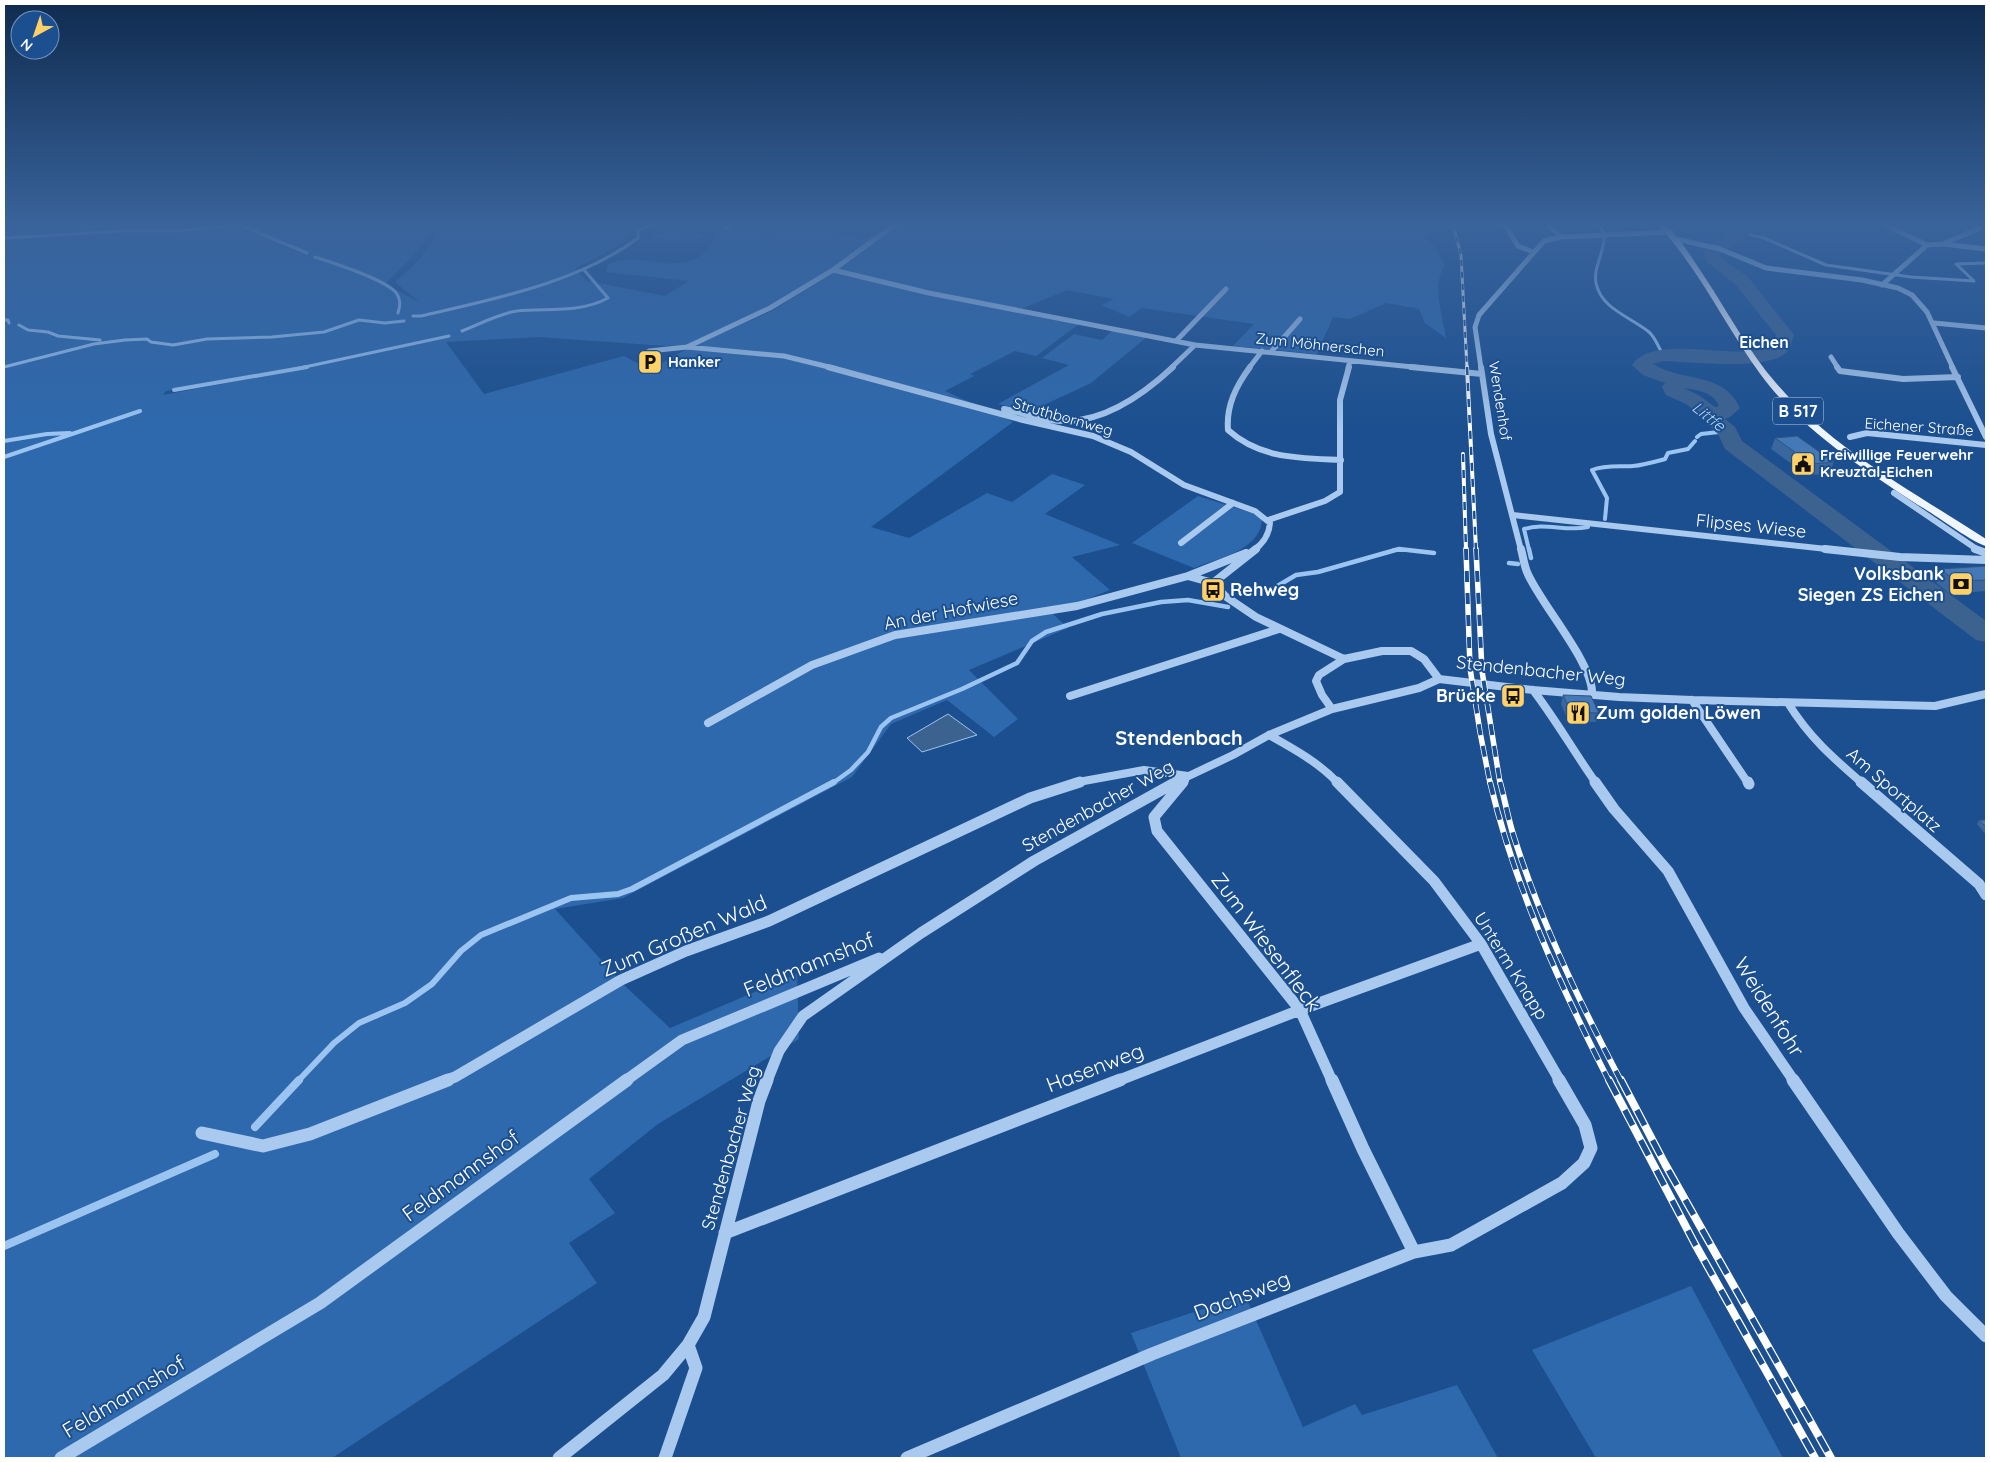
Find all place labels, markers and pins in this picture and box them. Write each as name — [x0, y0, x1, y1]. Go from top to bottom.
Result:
parking icon: Hanker — [637, 349, 663, 375]
place label: Hanker — [668, 352, 721, 371]
place label: Freiwillige Feuerwehr Kreuztal-Eichen — [1820, 445, 1974, 481]
public building icon: Freiwillige Feuerwehr Kreuztal-Eichen — [1790, 451, 1816, 477]
place label: Volksbank Siegen ZS Eichen — [1798, 562, 1944, 606]
bank icon: Volksbank Siegen ZS Eichen — [1948, 571, 1974, 597]
bus stop icon: Rehweg — [1200, 577, 1226, 603]
place label: Rehweg — [1230, 578, 1299, 601]
bus stop icon: Brücke — [1500, 683, 1526, 709]
place label: Brücke — [1436, 684, 1496, 707]
restaurant icon: Zum golden Löwen — [1565, 700, 1591, 726]
place label: Zum golden Löwen — [1596, 701, 1761, 724]

